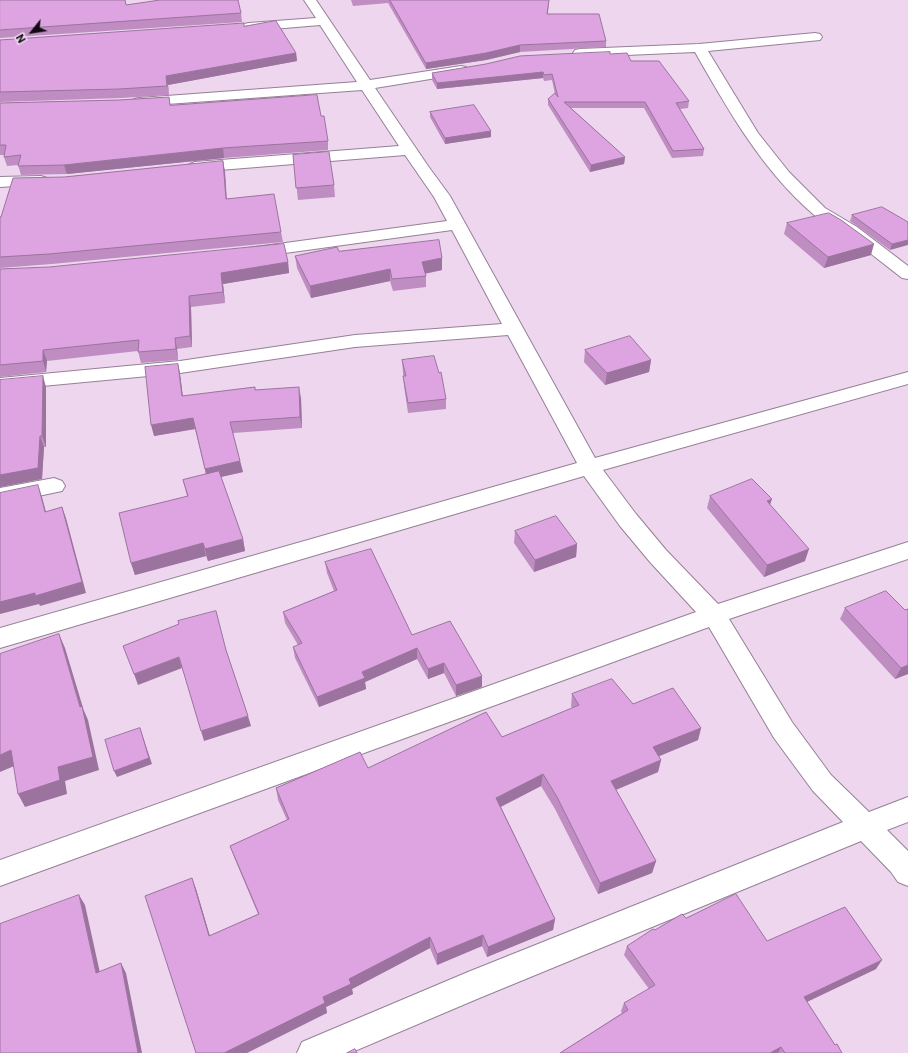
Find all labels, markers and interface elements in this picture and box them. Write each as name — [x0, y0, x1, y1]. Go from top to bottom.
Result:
north arrow — [12, 12, 52, 52]
text: N — [14, 32, 29, 45]

